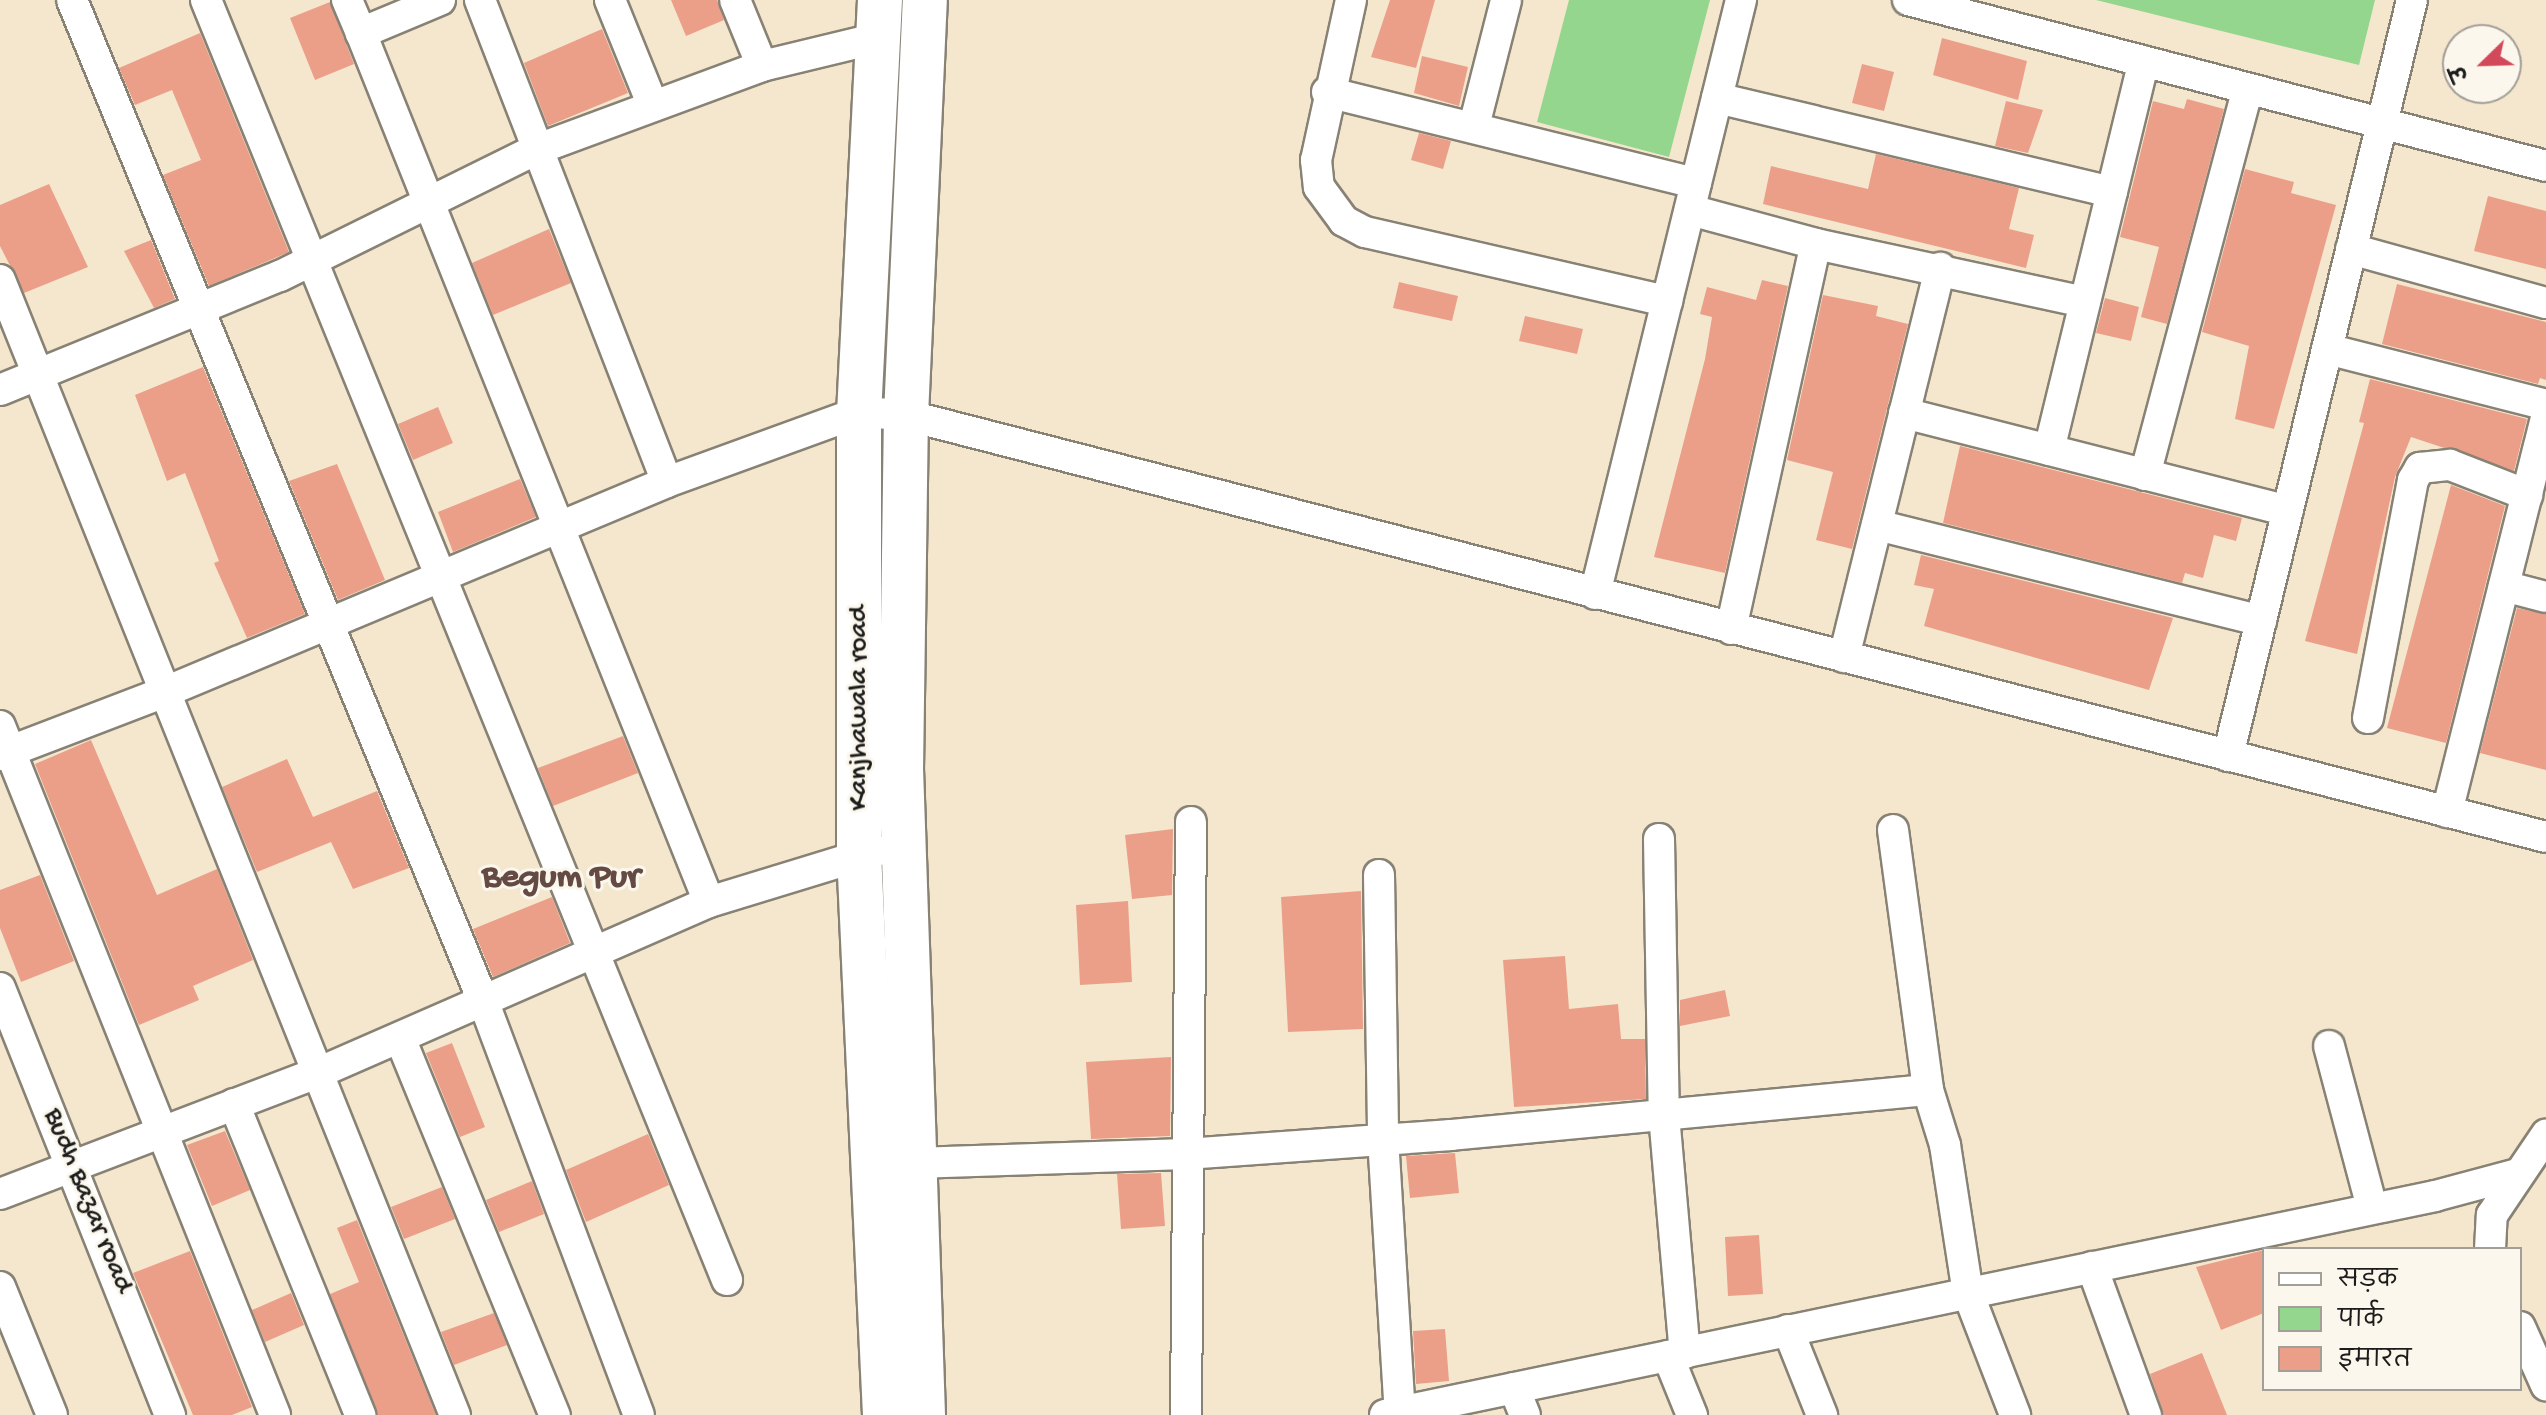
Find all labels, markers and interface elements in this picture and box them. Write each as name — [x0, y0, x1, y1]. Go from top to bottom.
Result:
north arrow — [2442, 24, 2522, 104]
text: उ — [2447, 61, 2477, 84]
street label: Kanjhawala road — [843, 606, 877, 810]
district label: Begum Pur — [482, 857, 640, 901]
street label: Budh Bazar road — [35, 1104, 139, 1298]
legend — [2262, 1247, 2522, 1391]
text: सड़क — [2338, 1267, 2397, 1296]
text: पार्क — [2338, 1307, 2383, 1336]
text: इमारत — [2338, 1347, 2411, 1376]

